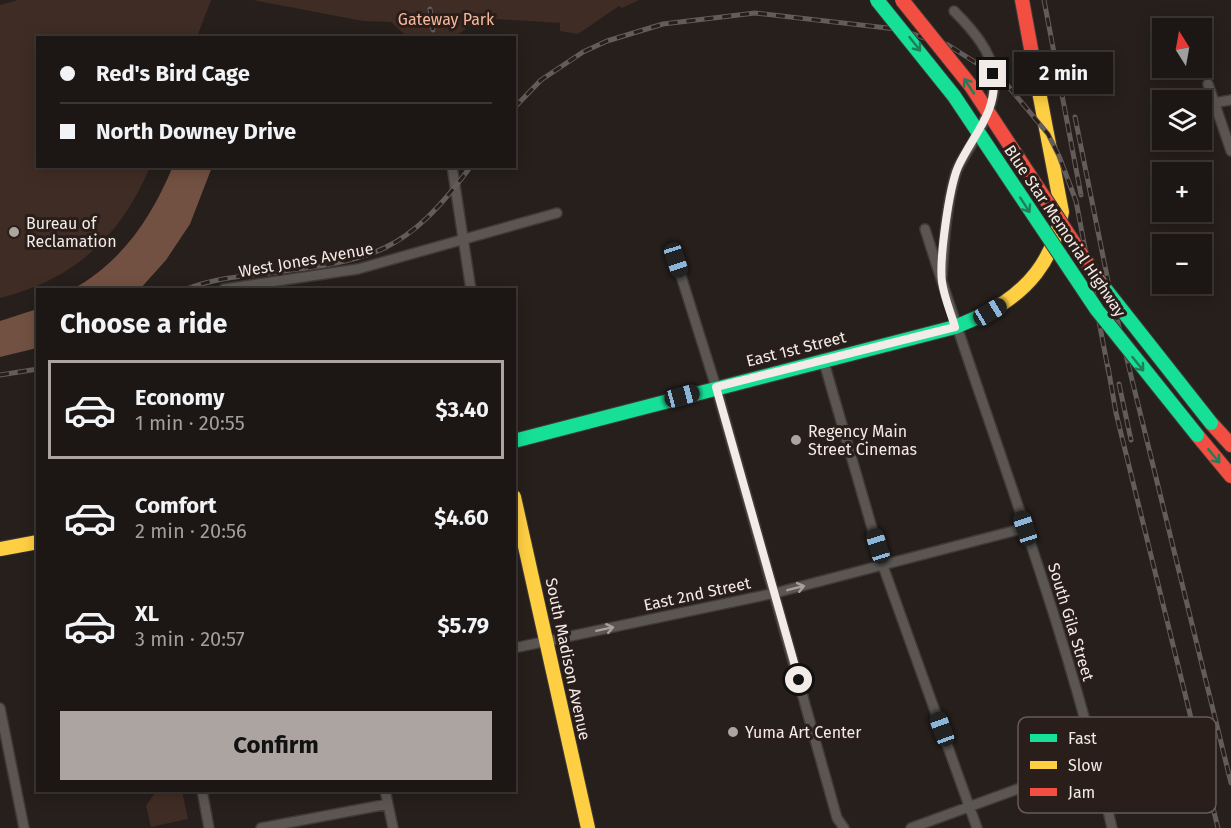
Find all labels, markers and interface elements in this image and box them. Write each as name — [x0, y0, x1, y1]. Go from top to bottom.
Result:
park label: Gateway Park — [398, 10, 495, 29]
north arrow — [1152, 18, 1212, 78]
map controls — [1152, 18, 1212, 294]
one-way arrow — [909, 36, 922, 52]
callout: 2 min — [1014, 53, 1113, 95]
text: Red's Bird Cage — [96, 60, 250, 87]
route end — [979, 60, 1006, 87]
text: 2 min — [1039, 61, 1088, 85]
one-way arrow — [963, 78, 975, 95]
button: layers — [1152, 90, 1212, 150]
text: North Downey Drive — [96, 118, 296, 145]
street label: Blue Star Memorial Highway — [1000, 141, 1130, 321]
button: + — [1152, 162, 1212, 222]
one-way arrow — [1020, 196, 1032, 213]
place label: Bureau of Reclamation — [26, 214, 117, 251]
marker: Bureau of Reclamation — [7, 225, 21, 239]
button: − — [1152, 234, 1212, 294]
street label: West Jones Avenue — [237, 239, 375, 281]
car — [662, 240, 690, 280]
car — [970, 295, 1010, 329]
text: Choose a ride — [60, 308, 227, 340]
street label: East 1st Street — [744, 327, 848, 371]
one-way arrow — [1131, 356, 1144, 372]
icon: car — [63, 383, 117, 437]
car — [662, 383, 702, 409]
text: Economy — [135, 384, 224, 411]
text: $3.40 — [435, 396, 489, 423]
text: 1 min · 20:55 — [135, 411, 245, 435]
place label: Regency Main Street Cinemas — [808, 422, 917, 459]
marker: Regency Main Street Cinemas — [789, 433, 803, 447]
one-way arrow — [1207, 448, 1221, 463]
icon: car — [63, 491, 117, 545]
text: Comfort — [135, 492, 216, 519]
text: $4.60 — [434, 504, 489, 531]
car — [1011, 508, 1039, 548]
text: 2 min · 20:56 — [135, 519, 247, 543]
car — [864, 526, 892, 566]
street label: South Gila Street — [1044, 561, 1098, 683]
street label: East 2nd Street — [642, 573, 752, 615]
street label: South Madison Avenue — [541, 576, 595, 742]
one-way arrow — [786, 582, 805, 594]
icon: car — [63, 599, 117, 653]
text: XL — [135, 600, 159, 627]
text: $5.79 — [438, 612, 489, 639]
one-way arrow — [595, 623, 614, 634]
text: 3 min · 20:57 — [135, 627, 245, 651]
route start — [785, 666, 812, 693]
car — [927, 709, 957, 749]
button: Confirm — [60, 711, 492, 780]
legend — [1018, 717, 1216, 813]
place label: Yuma Art Center — [745, 723, 862, 742]
marker: Yuma Art Center — [726, 725, 740, 739]
text: Fast — [1068, 729, 1097, 748]
text: Slow — [1068, 756, 1103, 775]
text: Jam — [1068, 783, 1095, 802]

